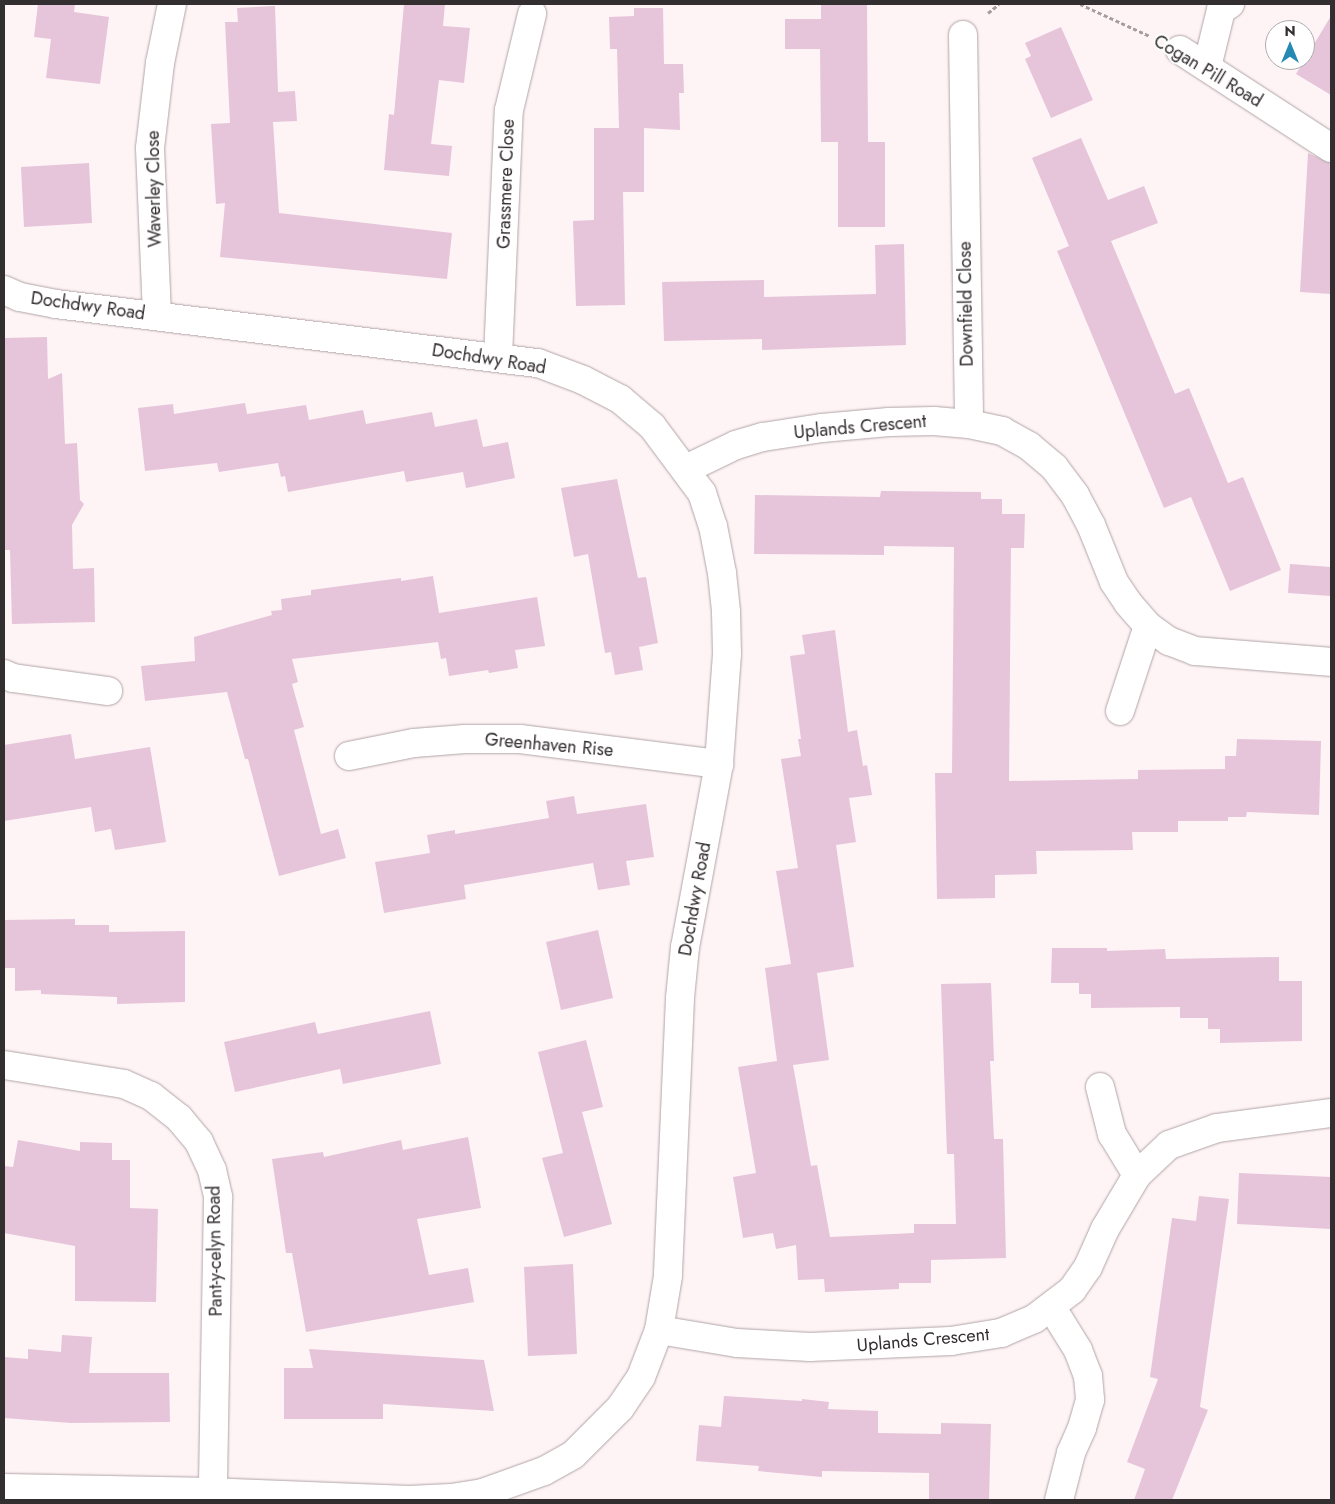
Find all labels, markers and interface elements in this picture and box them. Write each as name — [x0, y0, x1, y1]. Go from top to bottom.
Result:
north arrow — [1265, 20, 1315, 70]
text: N — [1284, 21, 1296, 41]
street label: Cogan Pill Road — [1150, 30, 1266, 112]
street label: Grassmere Close — [493, 119, 519, 249]
street label: Waverley Close — [142, 130, 166, 248]
street label: Downfield Close — [954, 241, 978, 367]
street label: Dochdwy Road — [29, 287, 147, 325]
street label: Dochdwy Road — [430, 339, 548, 379]
street label: Uplands Crescent — [793, 410, 927, 444]
street label: Greenhaven Rise — [484, 729, 614, 761]
street label: Dochdwy Road — [674, 840, 716, 958]
street label: Pant-y-celyn Road — [203, 1185, 227, 1317]
street label: Uplands Crescent — [856, 1323, 990, 1357]

